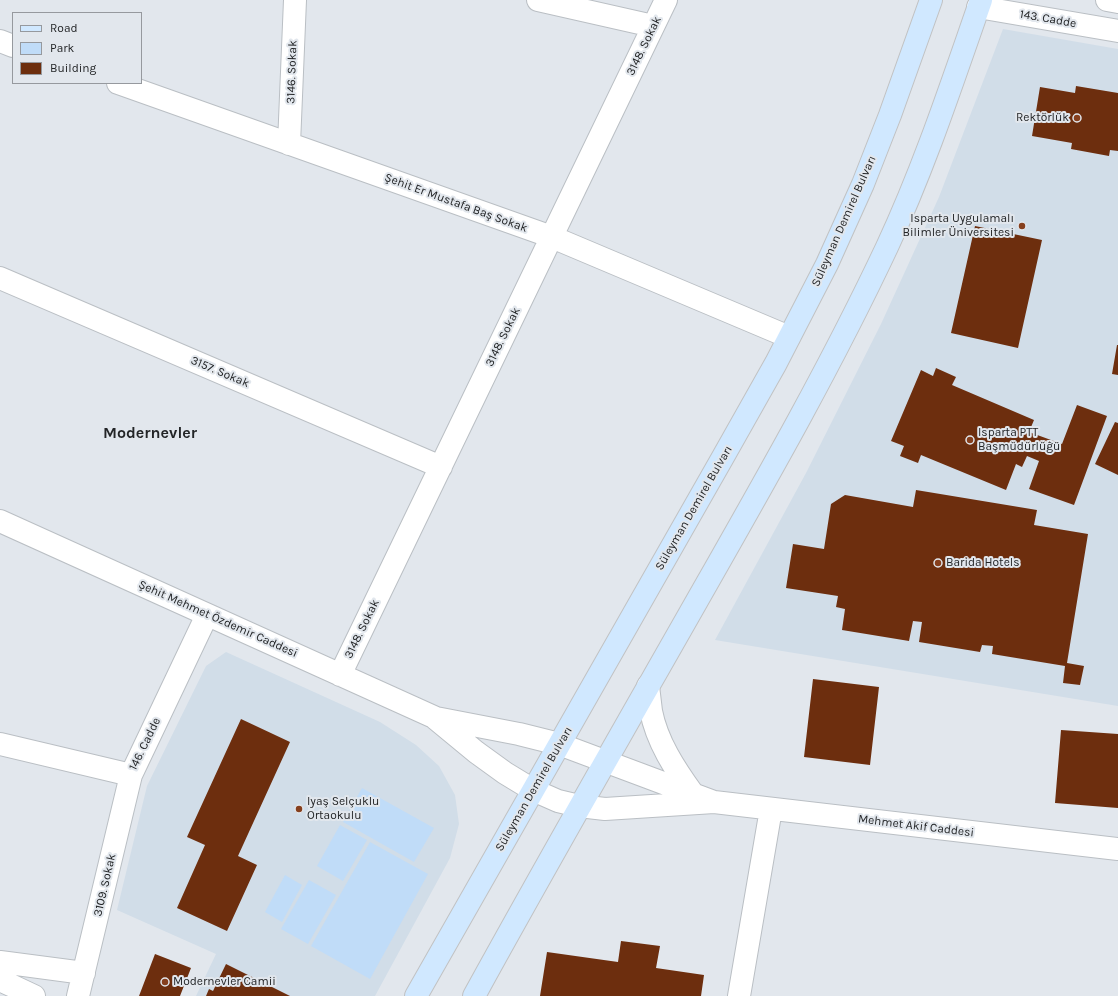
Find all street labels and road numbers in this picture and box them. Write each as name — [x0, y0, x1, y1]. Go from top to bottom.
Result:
street label: 143. Cadde — [1019, 7, 1077, 31]
street label: 3148. Sokak — [623, 14, 665, 78]
street label: 3146. Sokak — [284, 40, 300, 104]
street label: Süleyman Demirel Bulvarı — [809, 153, 879, 289]
street label: Şehit Er Mustafa Baş Sokak — [383, 170, 529, 236]
street label: 3148. Sokak — [482, 305, 524, 369]
street label: 3157. Sokak — [188, 353, 252, 391]
street label: Süleyman Demirel Bulvarı — [652, 443, 736, 573]
street label: Şehit Mehmet Özdemir Caddesi — [136, 577, 300, 661]
street label: 3148. Sokak — [341, 597, 383, 661]
street label: 146. Cadde — [126, 715, 164, 773]
street label: Süleyman Demirel Bulvarı — [492, 724, 576, 854]
street label: Mehmet Akif Caddesi — [857, 812, 975, 840]
street label: 3109. Sokak — [91, 852, 119, 918]

